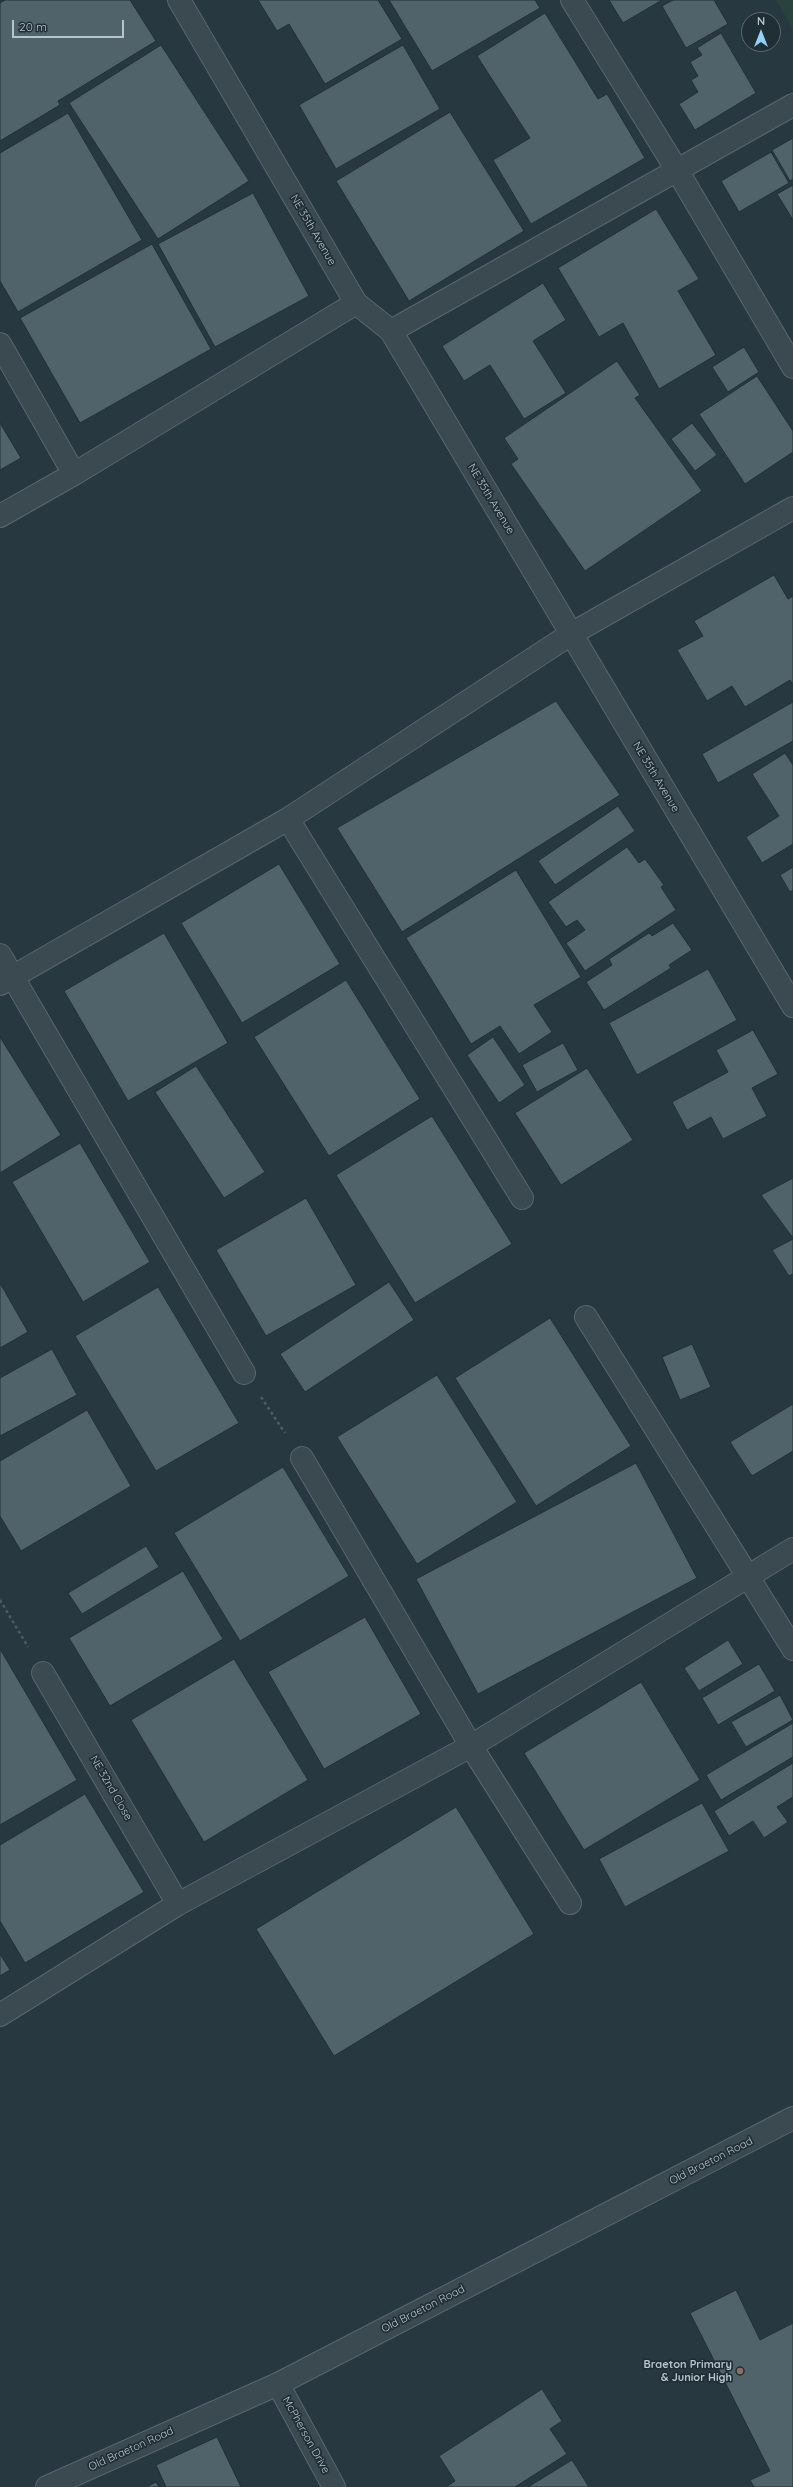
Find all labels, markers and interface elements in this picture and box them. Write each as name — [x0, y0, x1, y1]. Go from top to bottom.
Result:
scale bar — [14, 12, 126, 38]
north arrow — [741, 12, 781, 52]
text: N — [757, 14, 765, 28]
text: 20 m — [19, 19, 47, 34]
street label: NE 35th Avenue — [287, 192, 339, 268]
street label: NE 35th Avenue — [465, 461, 517, 537]
street label: NE 35th Avenue — [630, 739, 682, 815]
street label: NE 32nd Close — [87, 1753, 135, 1823]
street label: Old Braeton Road — [667, 2134, 755, 2188]
street label: Old Braeton Road — [379, 2282, 467, 2336]
place label: Braeton Primary & Junior High — [644, 2358, 732, 2384]
marker: Braeton Primary & Junior High — [735, 2366, 745, 2376]
street label: McPherson Drive — [279, 2394, 333, 2476]
street label: Old Braeton Road — [86, 2424, 176, 2474]

